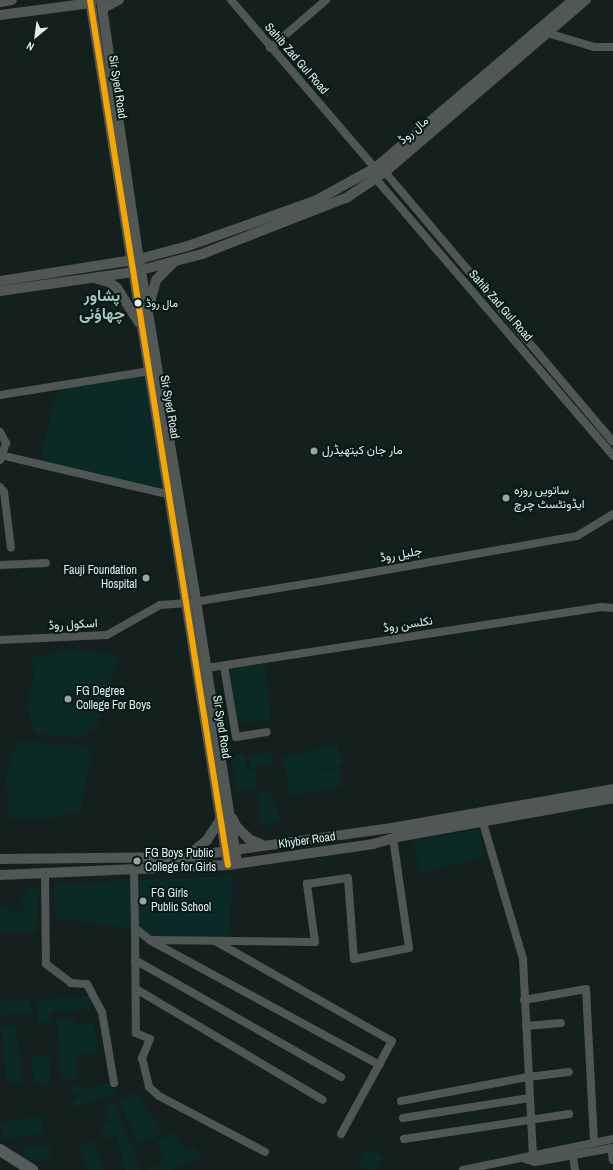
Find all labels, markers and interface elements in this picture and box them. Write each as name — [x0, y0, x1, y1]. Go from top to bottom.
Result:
north arrow — [16, 16, 56, 56]
street label: Sahib Zad Gul Road — [261, 20, 331, 98]
text: N — [24, 39, 36, 54]
street label: Sir Syed Road — [105, 54, 129, 120]
street label: مال روڈ — [396, 114, 432, 148]
street label: Sahib Zad Gul Road — [465, 267, 535, 345]
district label: پشاور چھاؤنی — [79, 285, 125, 323]
place label: مال روڈ — [146, 296, 178, 310]
marker: مال روڈ — [133, 298, 143, 308]
street label: Sir Syed Road — [156, 374, 182, 440]
place label: مار جان کیتھیڈرل — [322, 444, 403, 458]
marker: مار جان کیتھیڈرل — [309, 446, 319, 456]
place label: ساتویں روزہ ایڈونٹسٹ چرچ — [514, 484, 584, 512]
marker: ساتویں روزہ ایڈونٹسٹ چرچ — [501, 493, 511, 503]
street label: جلیل روڈ — [379, 544, 423, 566]
place label: Fauji Foundation Hospital — [64, 564, 137, 592]
marker: Fauji Foundation Hospital — [140, 572, 152, 584]
street label: نکلسن روڈ — [382, 614, 434, 636]
street label: اسکول روڈ — [48, 617, 98, 633]
place label: FG Degree College For Boys — [76, 685, 151, 713]
marker: FG Degree College For Boys — [63, 694, 73, 704]
street label: Sir Syed Road — [209, 694, 233, 760]
street label: Khyber Road — [278, 830, 336, 852]
place label: FG Boys Public College for Girls — [145, 847, 216, 875]
marker: FG Boys Public College for Girls — [132, 856, 142, 866]
place label: FG Girls Public School — [151, 887, 211, 915]
marker: FG Girls Public School — [138, 896, 148, 906]

